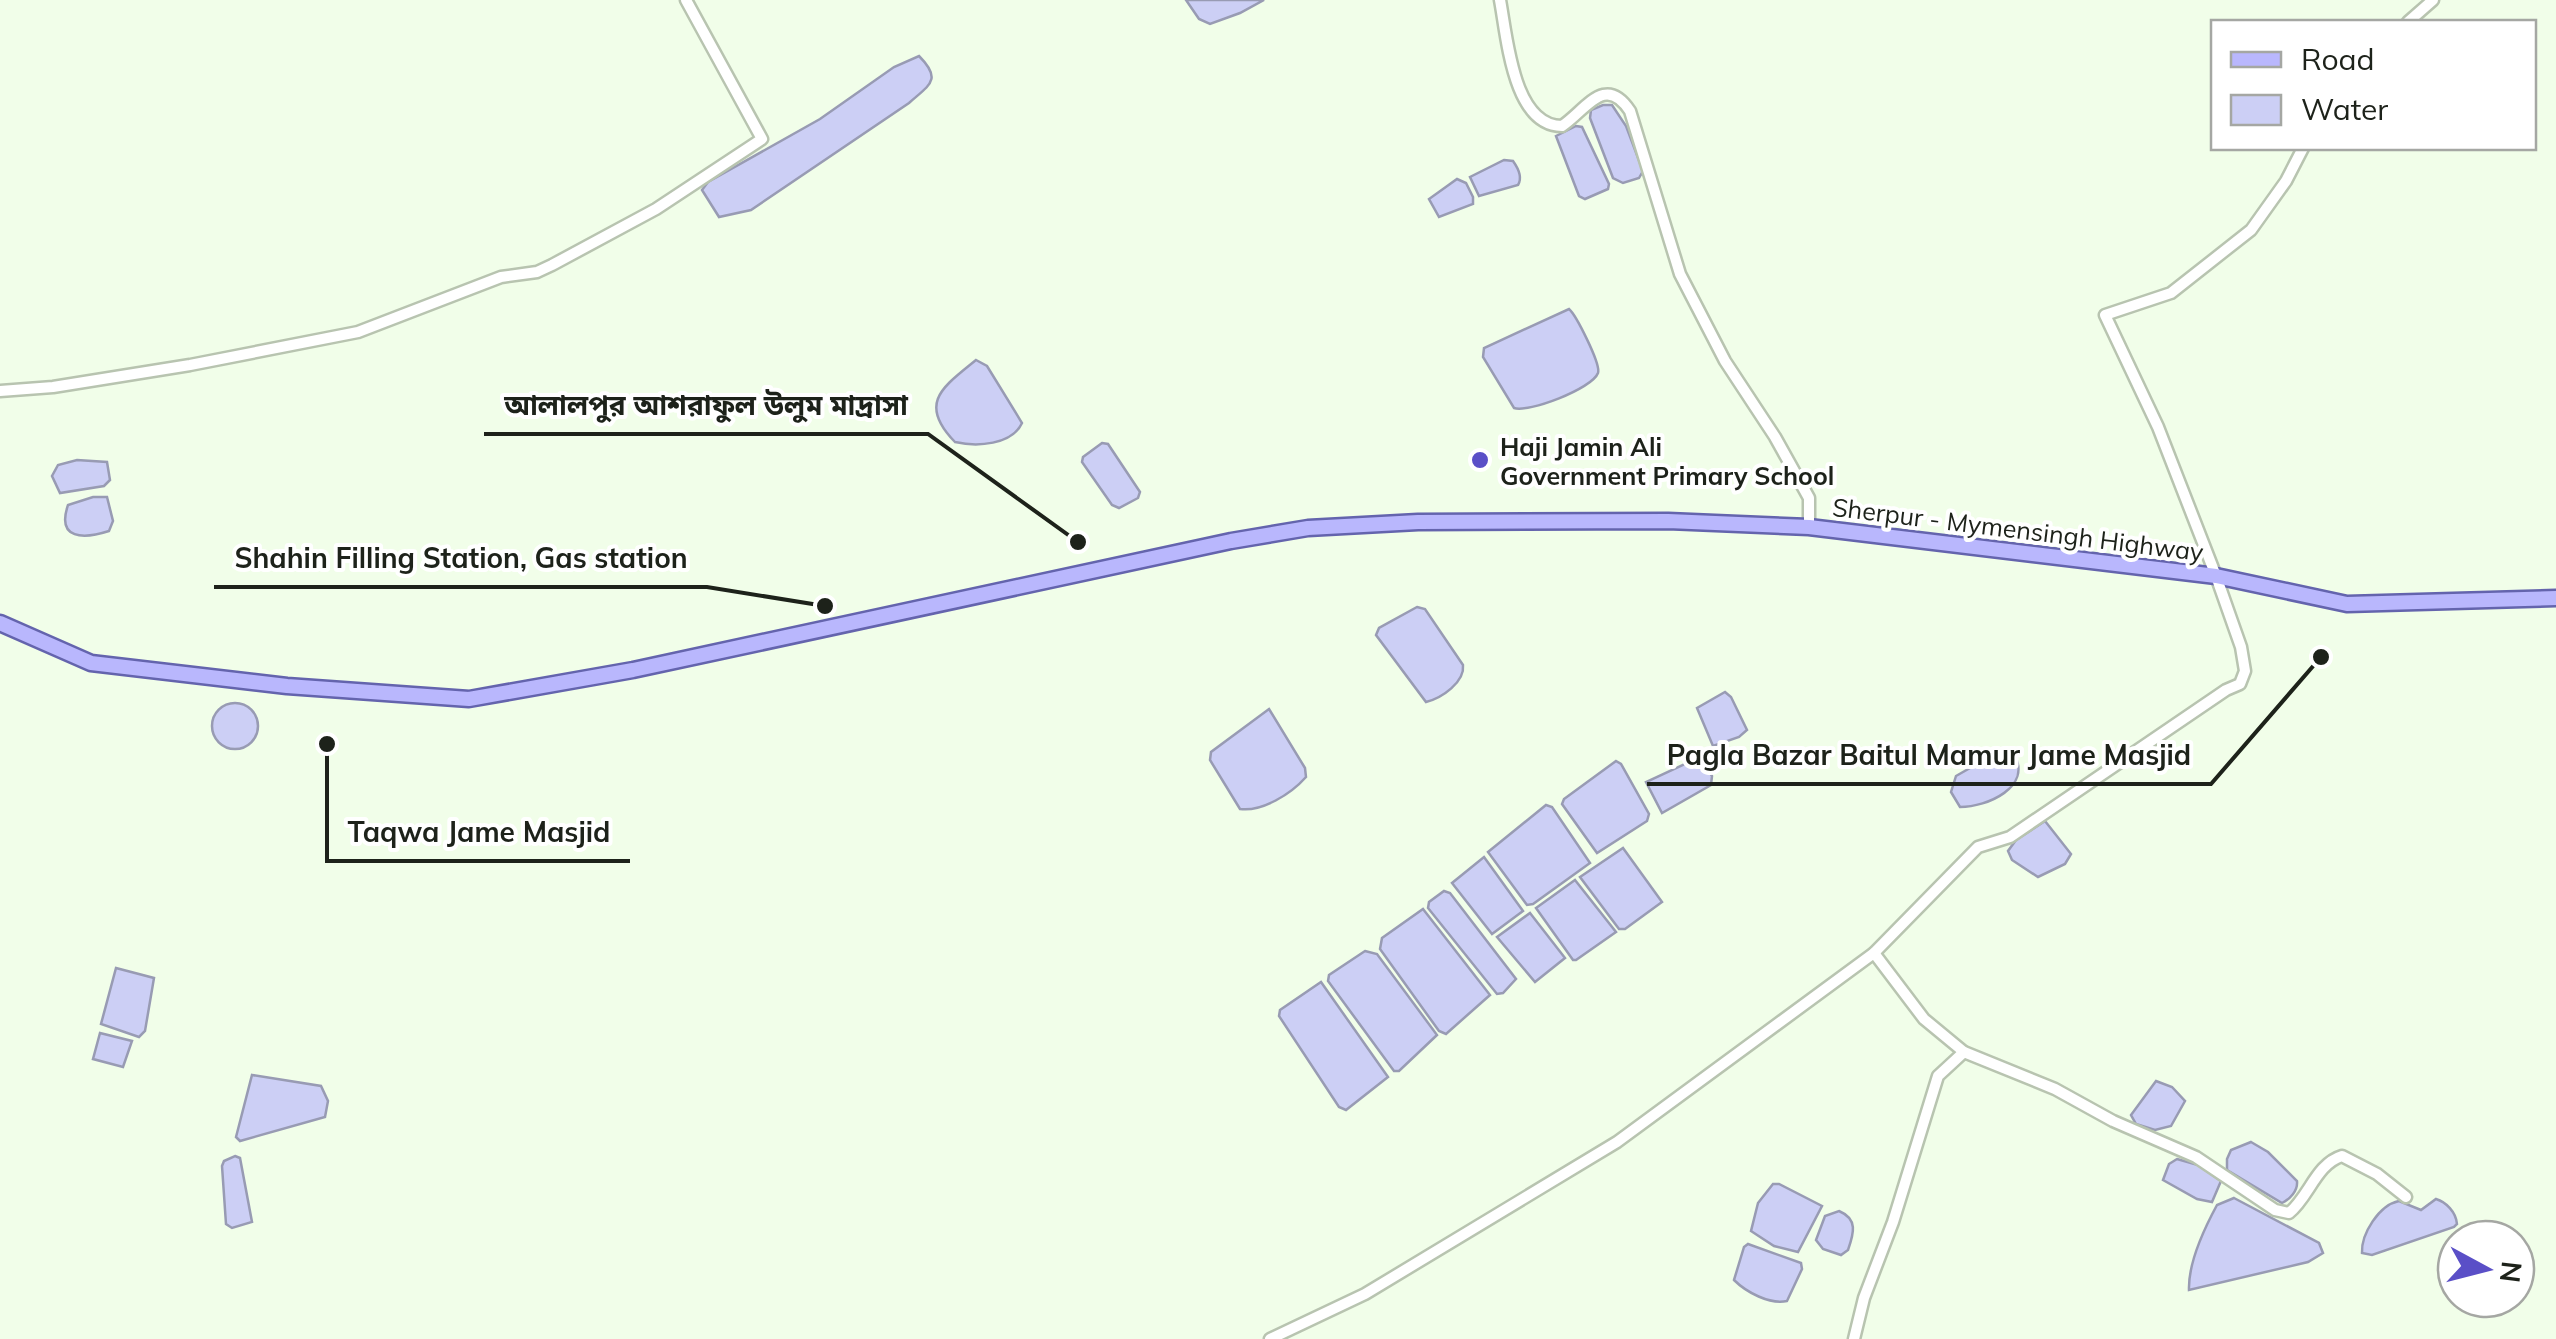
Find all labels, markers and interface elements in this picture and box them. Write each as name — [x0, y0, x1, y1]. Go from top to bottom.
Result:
legend — [2211, 20, 2536, 150]
text: Road — [2301, 40, 2375, 78]
text: Water — [2301, 90, 2388, 128]
callout: আলালপুর আশরাফুল উলুম মাদ্রাসা — [484, 376, 928, 434]
text: আলালপুর আশরাফুল উলুম মাদ্রাসা — [503, 387, 909, 423]
place label: Haji Jamin Ali Government Primary School — [1500, 431, 1834, 491]
marker: Haji Jamin Ali Government Primary School — [1469, 449, 1491, 471]
street label: Sherpur - Mymensingh Highway — [1831, 491, 2205, 567]
callout: Shahin Filling Station, Gas station — [214, 529, 707, 587]
text: Shahin Filling Station, Gas station — [234, 540, 688, 575]
callout: Pagla Bazar Baitul Mamur Jame Masjid — [1647, 726, 2211, 784]
text: Pagla Bazar Baitul Mamur Jame Masjid — [1667, 737, 2191, 772]
callout: Taqwa Jame Masjid — [327, 803, 630, 861]
text: Taqwa Jame Masjid — [348, 814, 610, 849]
north arrow — [2436, 1219, 2536, 1319]
text: N — [2493, 1259, 2530, 1285]

